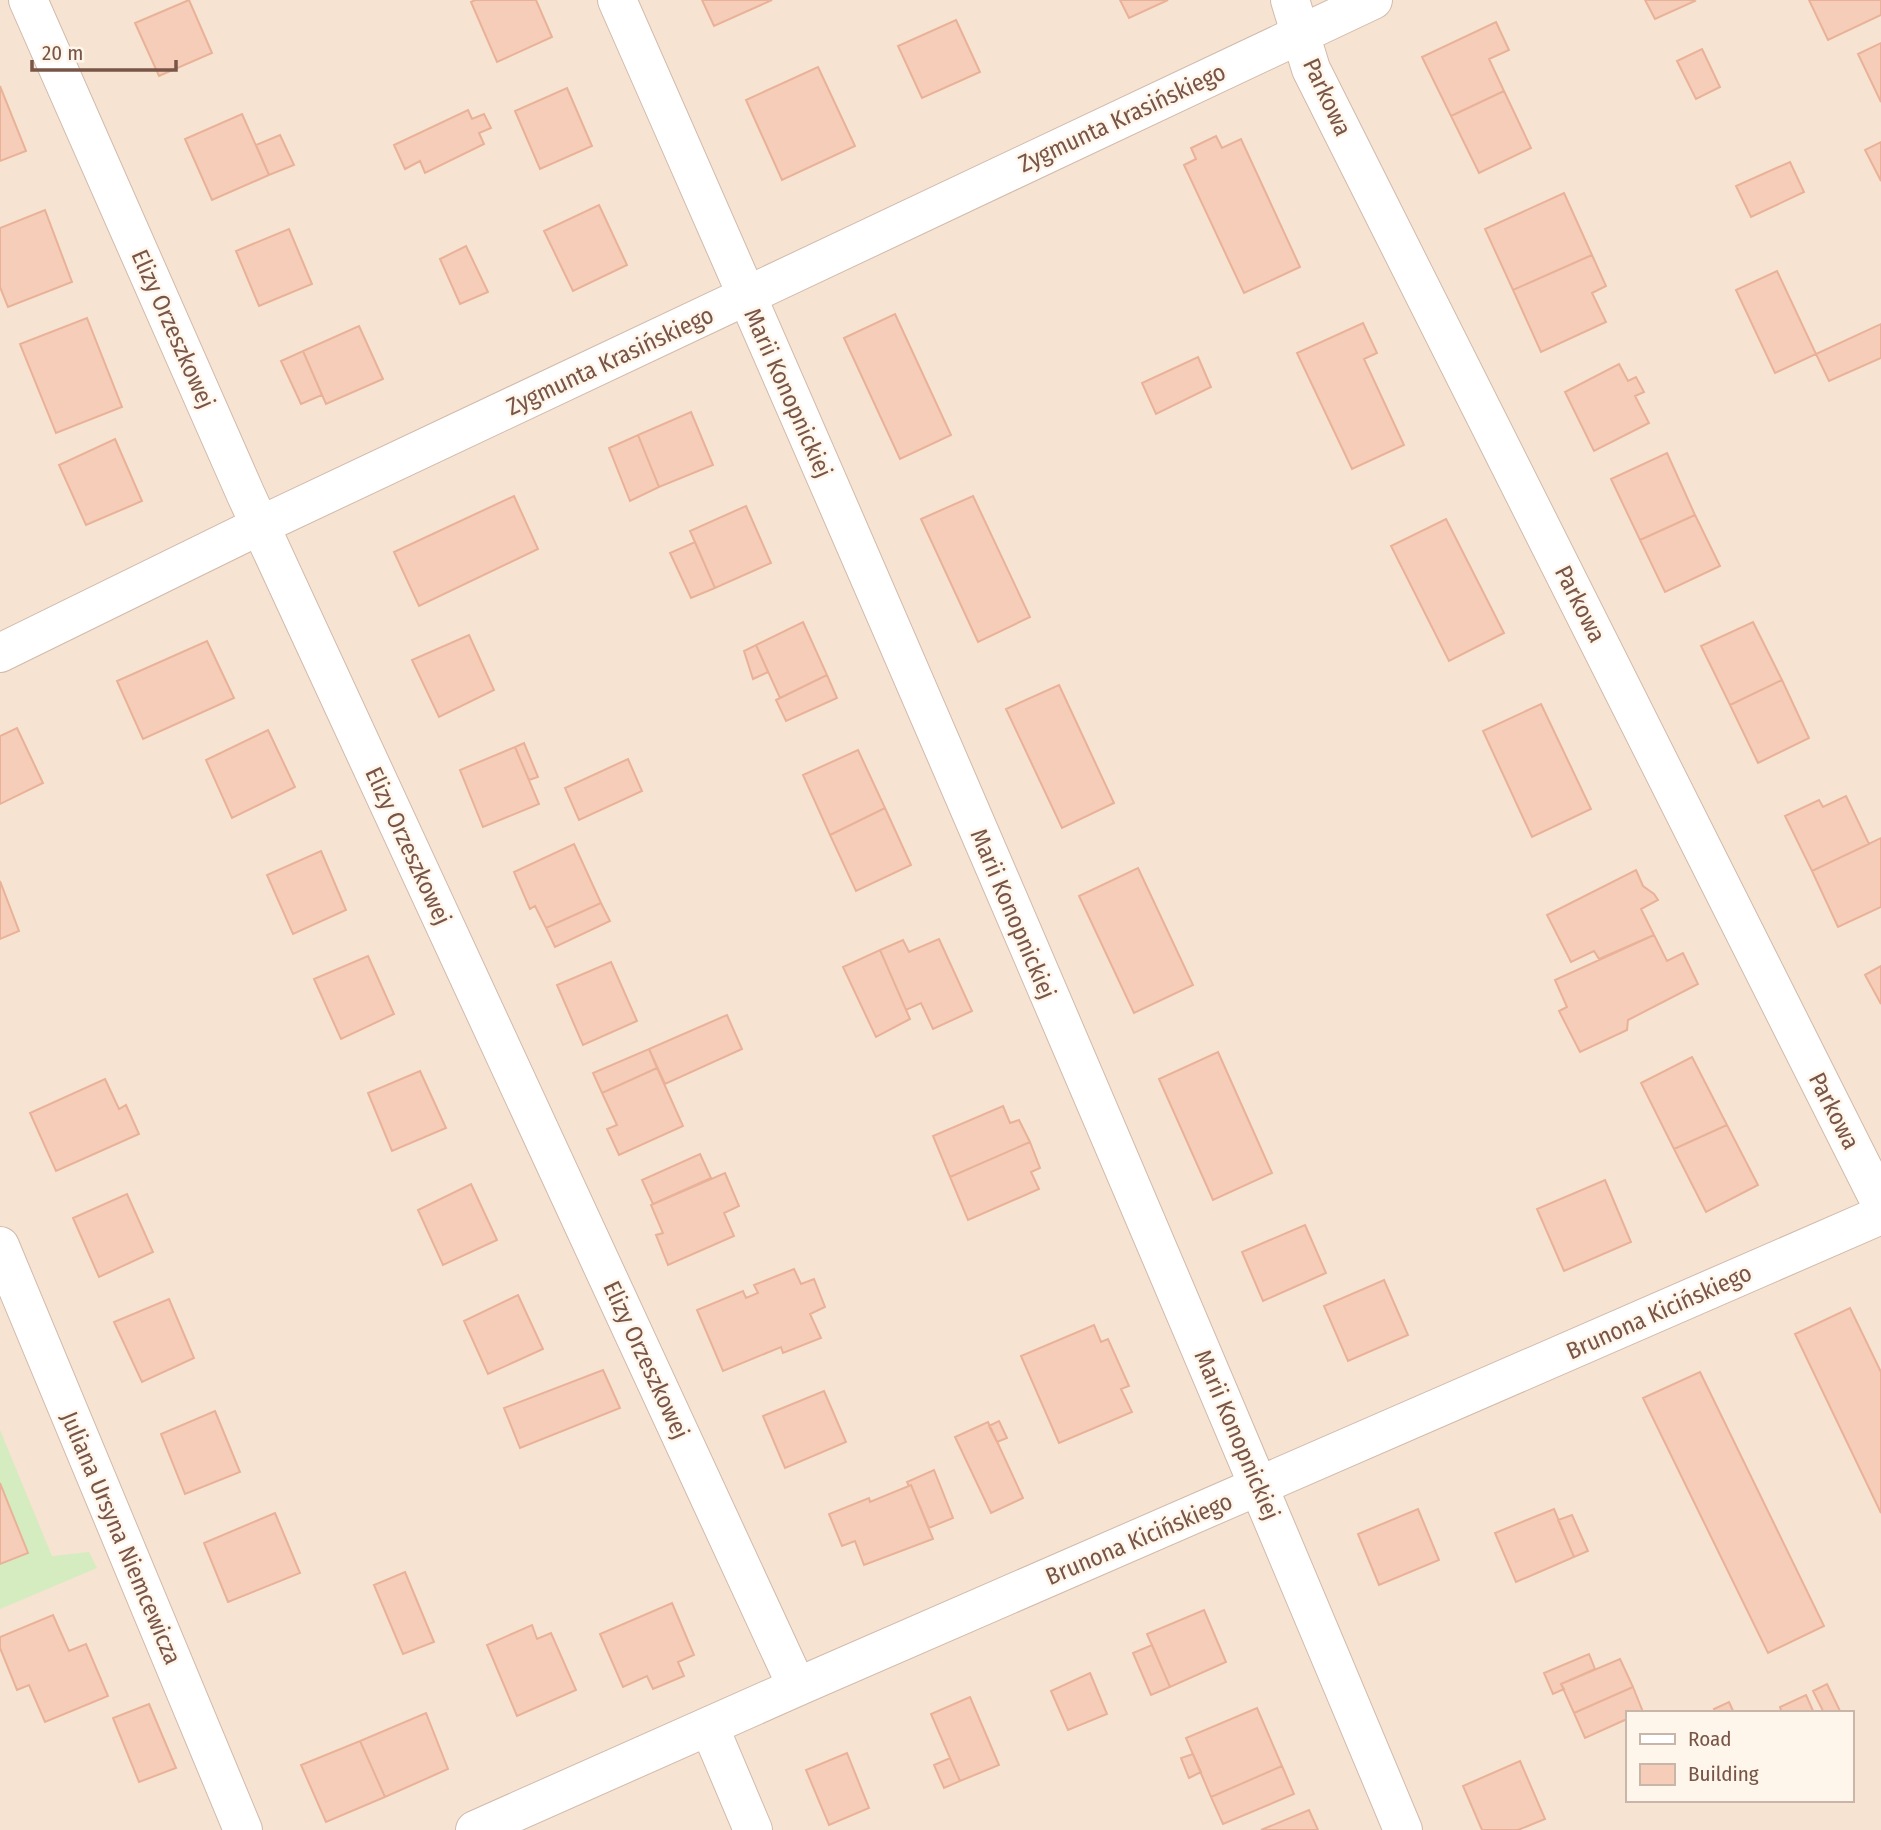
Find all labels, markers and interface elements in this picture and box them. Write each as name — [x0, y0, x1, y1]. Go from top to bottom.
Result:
scale bar — [32, 28, 175, 72]
text: 20 m — [42, 40, 83, 66]
street label: Parkowa — [1297, 54, 1357, 140]
street label: Zygmunta Krasińskiego — [1014, 58, 1230, 178]
street label: Elizy Orzeszkowej — [126, 245, 220, 413]
street label: Zygmunta Krasińskiego — [502, 301, 718, 421]
street label: Marii Konopnickiej — [738, 304, 838, 482]
street label: Parkowa — [1549, 561, 1611, 647]
street label: Elizy Orzeszkowej — [359, 763, 457, 929]
street label: Marii Konopnickiej — [965, 825, 1061, 1003]
street label: Parkowa — [1803, 1068, 1865, 1154]
street label: Brunona Kicińskiego — [1562, 1259, 1756, 1365]
street label: Elizy Orzeszkowej — [597, 1277, 695, 1443]
street label: Marii Konopnickiej — [1189, 1346, 1285, 1524]
street label: Juliana Ursyna Niemcewicza — [55, 1407, 187, 1669]
street label: Brunona Kicińskiego — [1042, 1487, 1236, 1591]
legend — [1626, 1711, 1853, 1802]
text: Road — [1688, 1726, 1732, 1752]
text: Building — [1688, 1761, 1759, 1787]

